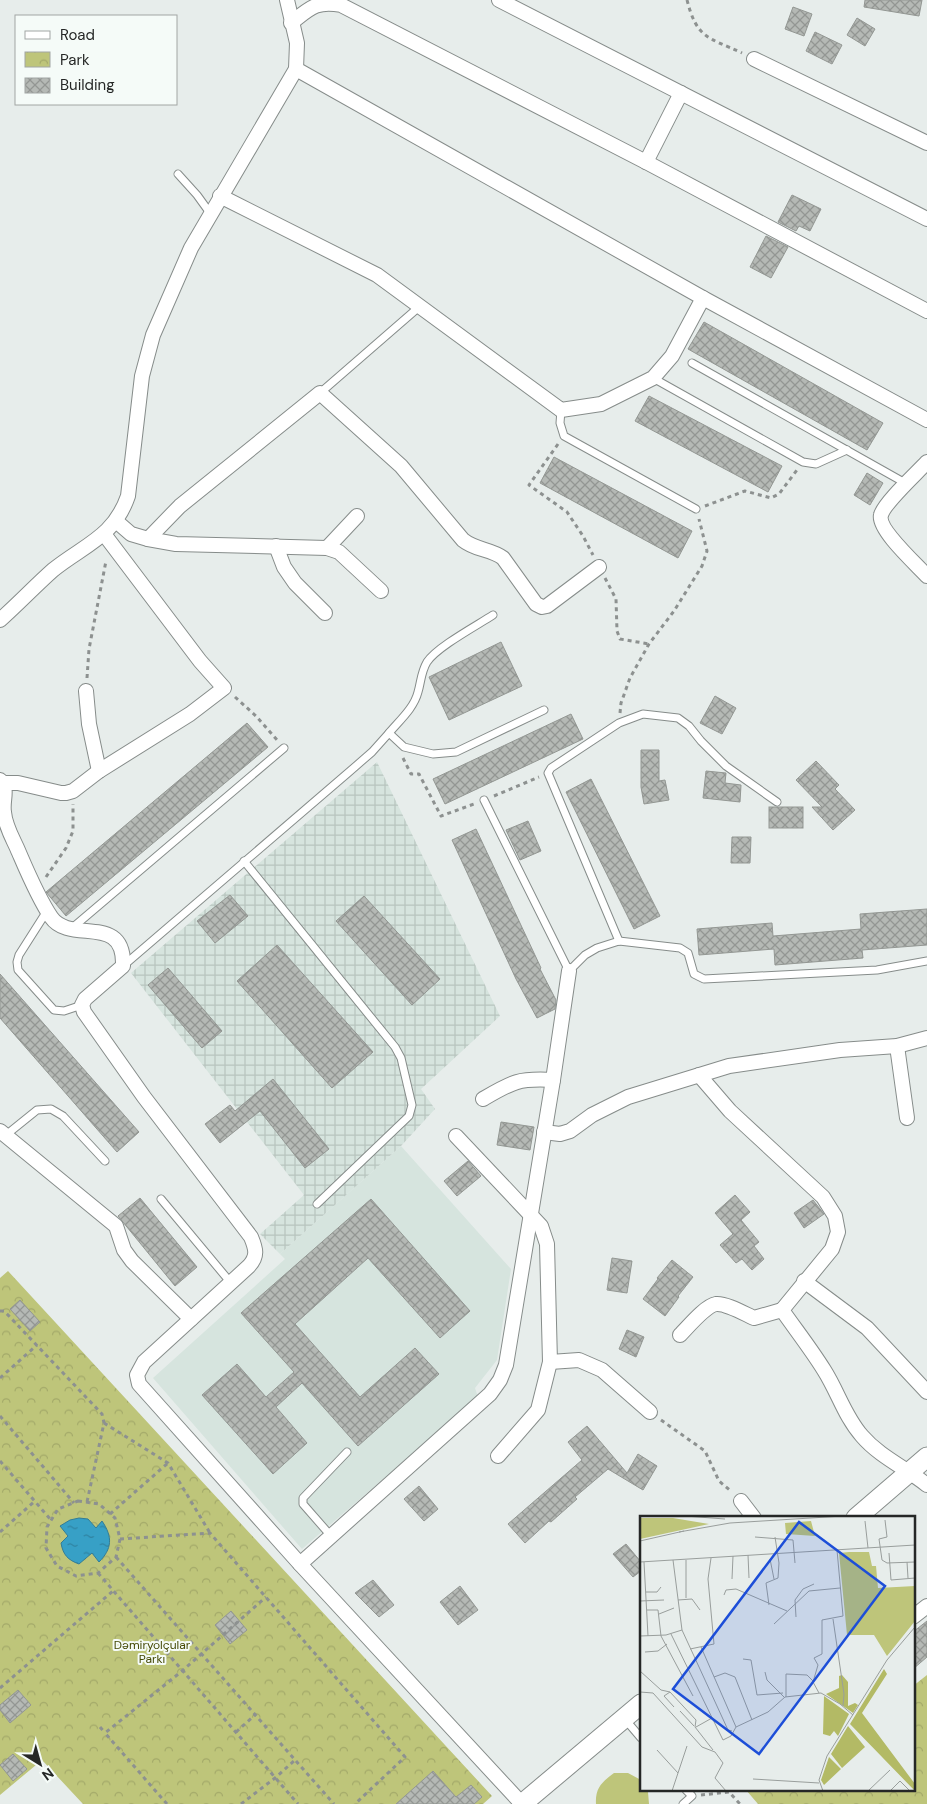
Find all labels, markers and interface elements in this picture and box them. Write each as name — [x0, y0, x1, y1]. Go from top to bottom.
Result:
legend — [15, 15, 178, 105]
text: Road — [60, 25, 95, 45]
text: Park — [60, 50, 90, 70]
text: Building — [60, 75, 115, 95]
inset map — [640, 1516, 914, 1792]
park label: Dəmiryolçular Parkı — [114, 1637, 191, 1667]
north arrow — [15, 1739, 65, 1789]
text: N — [38, 1764, 57, 1785]

